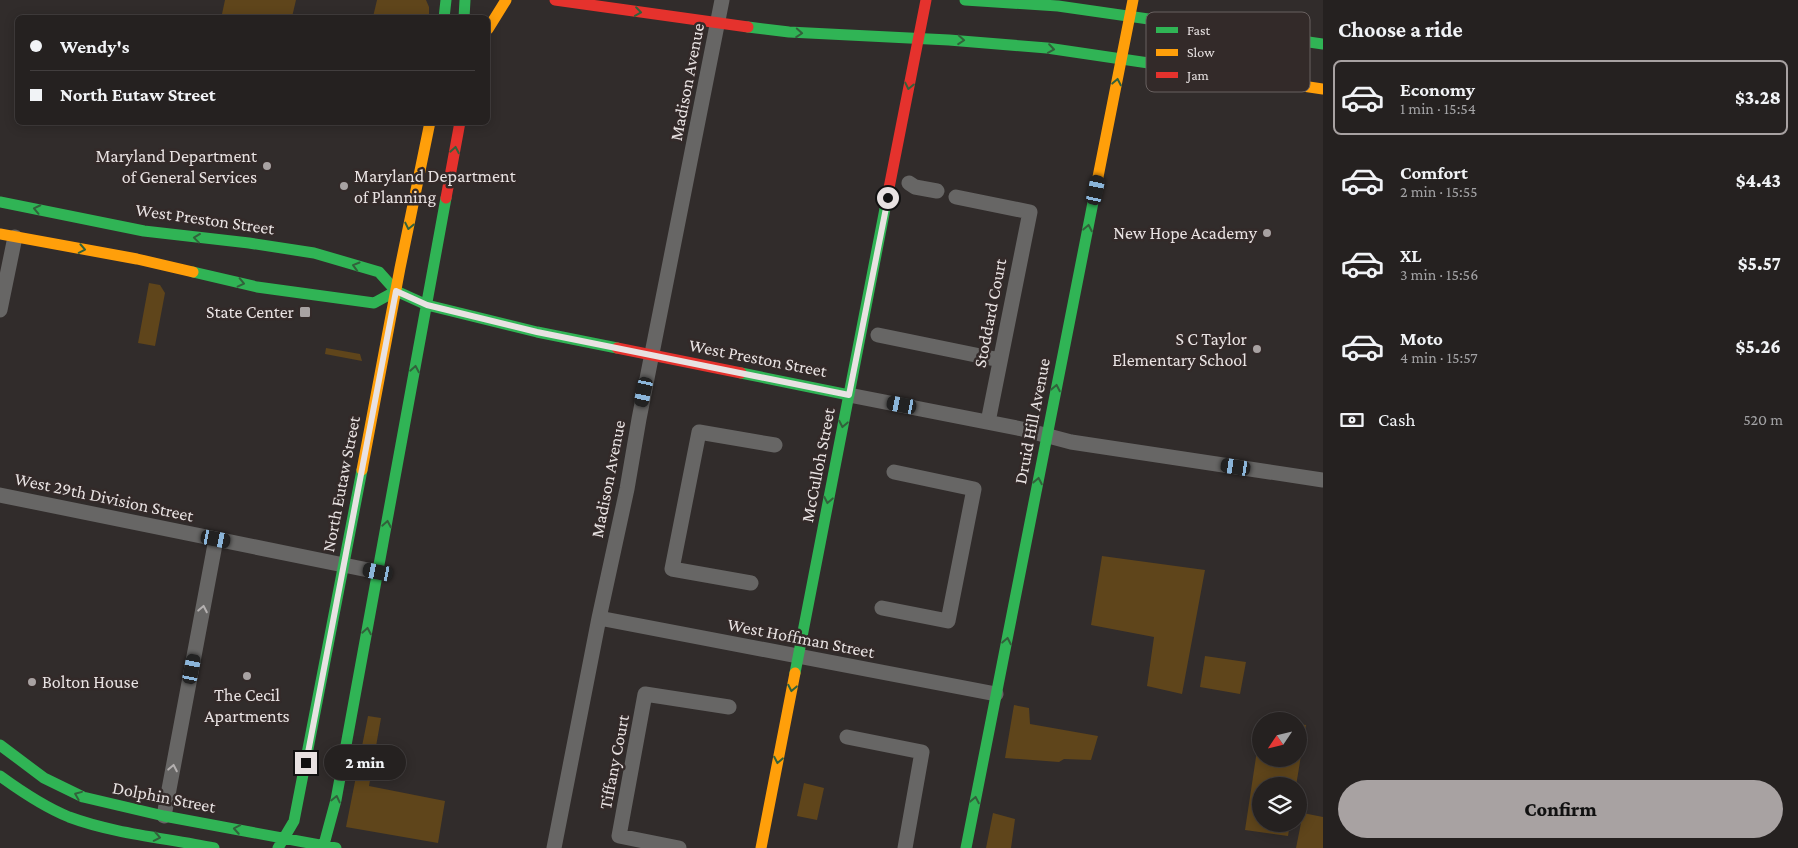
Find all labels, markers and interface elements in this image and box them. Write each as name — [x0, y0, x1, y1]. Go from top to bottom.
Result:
one-way arrow — [635, 6, 643, 17]
legend — [1146, 12, 1310, 92]
text: Choose a ride — [1338, 17, 1463, 42]
street label: Madison Avenue — [666, 21, 708, 143]
text: Fast — [1187, 22, 1211, 38]
one-way arrow — [796, 27, 804, 38]
one-way arrow — [957, 35, 965, 46]
text: Wendy's — [60, 36, 130, 57]
one-way arrow — [1047, 43, 1055, 54]
text: Slow — [1187, 44, 1215, 60]
text: Jam — [1185, 67, 1209, 83]
icon: car — [1340, 75, 1385, 120]
one-way arrow — [1112, 78, 1122, 87]
text: Economy — [1400, 79, 1475, 100]
one-way arrow — [905, 81, 915, 90]
text: North Eutaw Street — [60, 84, 216, 105]
text: $3.28 — [1735, 87, 1781, 108]
text: 1 min · 15:54 — [1400, 100, 1476, 117]
one-way arrow — [450, 145, 460, 154]
place label: Maryland Department of General Services — [95, 146, 258, 187]
icon: car — [1340, 158, 1385, 203]
marker: Maryland Department of General Services — [261, 160, 273, 172]
text: Comfort — [1400, 162, 1468, 183]
place label: Maryland Department of Planning — [354, 166, 517, 207]
text: $4.43 — [1736, 170, 1781, 191]
car — [1085, 174, 1106, 206]
marker: Maryland Department of Planning — [338, 180, 350, 192]
text: 2 min · 15:55 — [1400, 183, 1478, 200]
route start — [877, 187, 899, 209]
street label: West Preston Street — [134, 199, 277, 239]
one-way arrow — [33, 205, 41, 215]
one-way arrow — [404, 221, 415, 230]
place label: New Hope Academy — [1113, 223, 1258, 243]
one-way arrow — [1082, 224, 1093, 233]
marker: New Hope Academy — [1261, 227, 1273, 239]
one-way arrow — [193, 233, 201, 244]
icon: car — [1340, 241, 1385, 286]
one-way arrow — [78, 244, 87, 254]
text: XL — [1400, 245, 1422, 266]
text: $5.57 — [1738, 253, 1781, 274]
street label: Stoddard Court — [970, 256, 1011, 369]
one-way arrow — [353, 262, 361, 272]
text: 3 min · 15:56 — [1400, 266, 1478, 283]
one-way arrow — [237, 277, 246, 288]
place label: State Center — [206, 302, 295, 322]
marker: State Center — [298, 305, 312, 319]
icon: car — [1340, 324, 1385, 369]
text: Moto — [1400, 328, 1443, 349]
place label: S C Taylor Elementary School — [1112, 329, 1248, 370]
street label: West Preston Street — [687, 335, 830, 381]
text: $5.26 — [1736, 336, 1781, 357]
marker: S C Taylor Elementary School — [1251, 343, 1263, 355]
text: 4 min · 15:57 — [1400, 349, 1478, 366]
street label: Druid Hill Avenue — [1010, 356, 1054, 486]
one-way arrow — [409, 364, 420, 373]
car — [633, 376, 654, 408]
one-way arrow — [1050, 383, 1061, 392]
car — [885, 395, 918, 415]
street label: McCulloh Street — [797, 405, 839, 524]
icon: cash — [1338, 406, 1366, 434]
text: Cash — [1378, 409, 1416, 430]
text: 520 m — [1743, 411, 1783, 428]
street label: North Eutaw Street — [318, 413, 364, 554]
street label: Madison Avenue — [587, 418, 629, 540]
one-way arrow — [839, 419, 849, 428]
car — [1220, 457, 1251, 477]
street label: West 29th Division Street — [13, 468, 196, 526]
one-way arrow — [1032, 477, 1042, 486]
one-way arrow — [824, 496, 834, 505]
one-way arrow — [381, 520, 391, 528]
car — [199, 529, 232, 549]
car — [361, 562, 394, 582]
one-way arrow — [197, 604, 208, 613]
street label: West Hoffman Street — [726, 614, 877, 662]
one-way arrow — [361, 627, 371, 636]
one-way arrow — [1001, 636, 1011, 645]
car — [181, 653, 202, 685]
marker: The Cecil Apartments — [241, 670, 253, 682]
place label: Bolton House — [42, 672, 139, 692]
marker: Bolton House — [26, 676, 38, 688]
one-way arrow — [787, 683, 798, 692]
place label: The Cecil Apartments — [204, 685, 290, 726]
street label: Tiffany Court — [595, 712, 633, 811]
north arrow — [1252, 712, 1308, 768]
map controls — [1252, 712, 1307, 832]
callout: 2 min — [324, 746, 406, 780]
route end — [295, 752, 317, 774]
text: 2 min — [345, 754, 385, 771]
one-way arrow — [773, 756, 783, 765]
one-way arrow — [167, 764, 177, 773]
street label: Dolphin Street — [111, 777, 218, 817]
button: layers — [1252, 777, 1307, 832]
button: Confirm — [1338, 780, 1783, 838]
one-way arrow — [74, 791, 83, 801]
one-way arrow — [330, 794, 341, 803]
one-way arrow — [969, 796, 980, 805]
one-way arrow — [232, 825, 241, 835]
one-way arrow — [153, 832, 162, 842]

